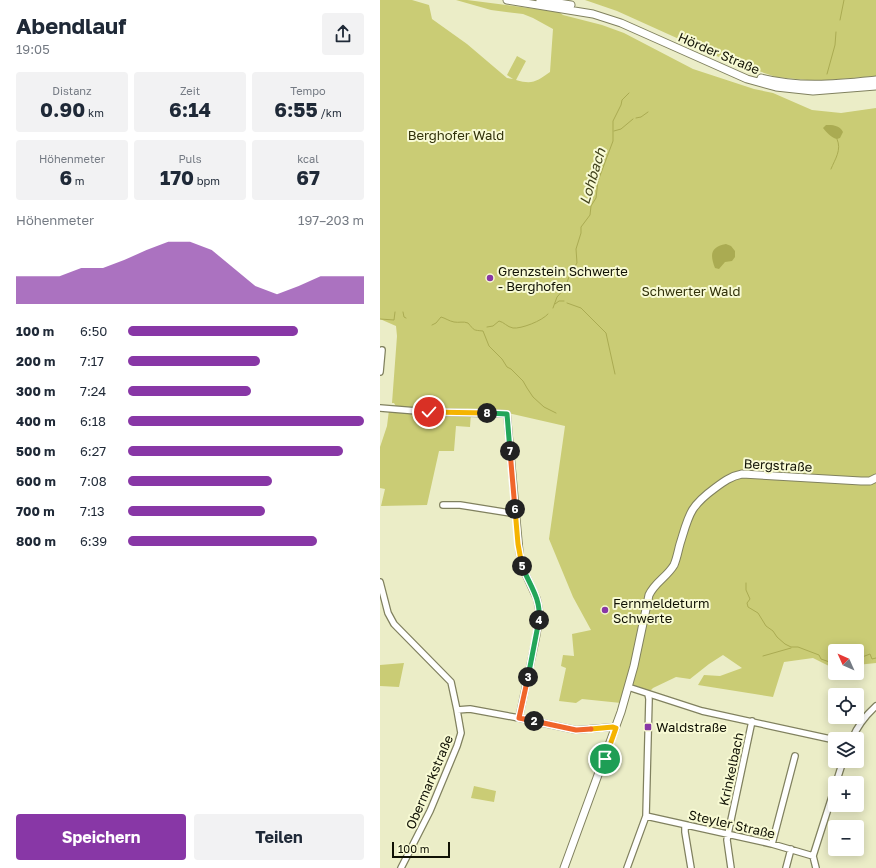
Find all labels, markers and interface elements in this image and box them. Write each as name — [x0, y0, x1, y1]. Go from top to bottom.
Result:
text: Abendlauf — [16, 12, 126, 39]
button: share — [322, 13, 364, 55]
street label: Hörder Straße — [676, 29, 762, 77]
text: 19:05 — [16, 41, 50, 57]
text: Distanz — [52, 84, 92, 97]
text: Zeit — [180, 84, 200, 97]
text: Tempo — [290, 84, 326, 97]
text: 0.90 — [40, 97, 85, 121]
text: 6:14 — [169, 97, 211, 121]
text: 6:55 — [274, 97, 318, 121]
text: km — [85, 106, 104, 119]
text: /km — [318, 106, 342, 119]
park label: Berghofer Wald — [408, 127, 504, 143]
water label: Lohbach — [575, 145, 609, 206]
text: Höhenmeter — [39, 152, 105, 165]
text: Puls — [178, 152, 202, 165]
text: kcal — [297, 152, 319, 165]
text: 6 — [59, 165, 72, 189]
text: 170 — [160, 165, 194, 189]
text: 67 — [296, 165, 320, 189]
text: m — [72, 174, 85, 187]
text: bpm — [194, 174, 220, 187]
text: Höhenmeter — [16, 212, 94, 228]
text: 197–203 m — [298, 212, 364, 228]
place label: Grenzstein Schwerte - Berghofen — [498, 263, 628, 294]
marker: Grenzstein Schwerte - Berghofen — [485, 273, 495, 283]
park label: Schwerter Wald — [642, 283, 740, 299]
text: 100 m — [16, 323, 54, 339]
text: 6:50 — [80, 323, 107, 339]
text: 200 m — [16, 353, 55, 369]
text: 7:17 — [80, 353, 104, 369]
text: 300 m — [16, 383, 55, 399]
text: 7:24 — [80, 383, 106, 399]
pin — [412, 395, 446, 429]
icon: check — [418, 401, 440, 423]
pin: 8 — [477, 403, 497, 423]
text: 8 — [483, 406, 491, 419]
text: 400 m — [16, 413, 56, 429]
text: 6:18 — [80, 413, 106, 429]
pin: 7 — [500, 441, 520, 461]
text: 500 m — [16, 443, 55, 459]
text: 6:27 — [80, 443, 106, 459]
text: 7 — [507, 444, 513, 457]
street label: Bergstraße — [743, 455, 813, 475]
text: 600 m — [16, 473, 56, 489]
text: 7:08 — [80, 473, 107, 489]
pin: 6 — [505, 499, 525, 519]
text: 6 — [512, 502, 519, 515]
text: 700 m — [16, 503, 55, 519]
text: 7:13 — [80, 503, 105, 519]
text: 800 m — [16, 533, 56, 549]
text: 6:39 — [80, 533, 107, 549]
pin: 5 — [512, 556, 532, 576]
text: 5 — [519, 559, 525, 572]
place label: Fernmeldeturm Schwerte — [613, 595, 709, 626]
marker: Fernmeldeturm Schwerte — [600, 605, 610, 615]
pin: 4 — [529, 610, 549, 630]
text: 4 — [536, 613, 542, 626]
north arrow — [828, 644, 864, 680]
map controls — [828, 644, 864, 856]
pin: 3 — [518, 667, 538, 687]
text: 3 — [525, 670, 531, 683]
button: locate — [828, 688, 864, 724]
pin: 2 — [524, 711, 544, 731]
text: 2 — [531, 714, 537, 727]
place label: Waldstraße — [656, 719, 727, 735]
marker: Waldstraße — [643, 722, 653, 732]
street label: Krinkelbach — [715, 731, 747, 807]
street label: Obermarkstraße — [402, 732, 456, 832]
button: layers — [828, 732, 864, 768]
pin — [588, 742, 622, 776]
icon: arrive — [594, 748, 616, 770]
button: + — [828, 776, 864, 812]
street label: Steyler Straße — [687, 806, 777, 842]
button: Speichern — [16, 814, 186, 860]
button: Teilen — [194, 814, 364, 860]
button: − — [828, 820, 864, 856]
scale bar — [392, 840, 450, 859]
text: 100 m — [398, 842, 429, 855]

